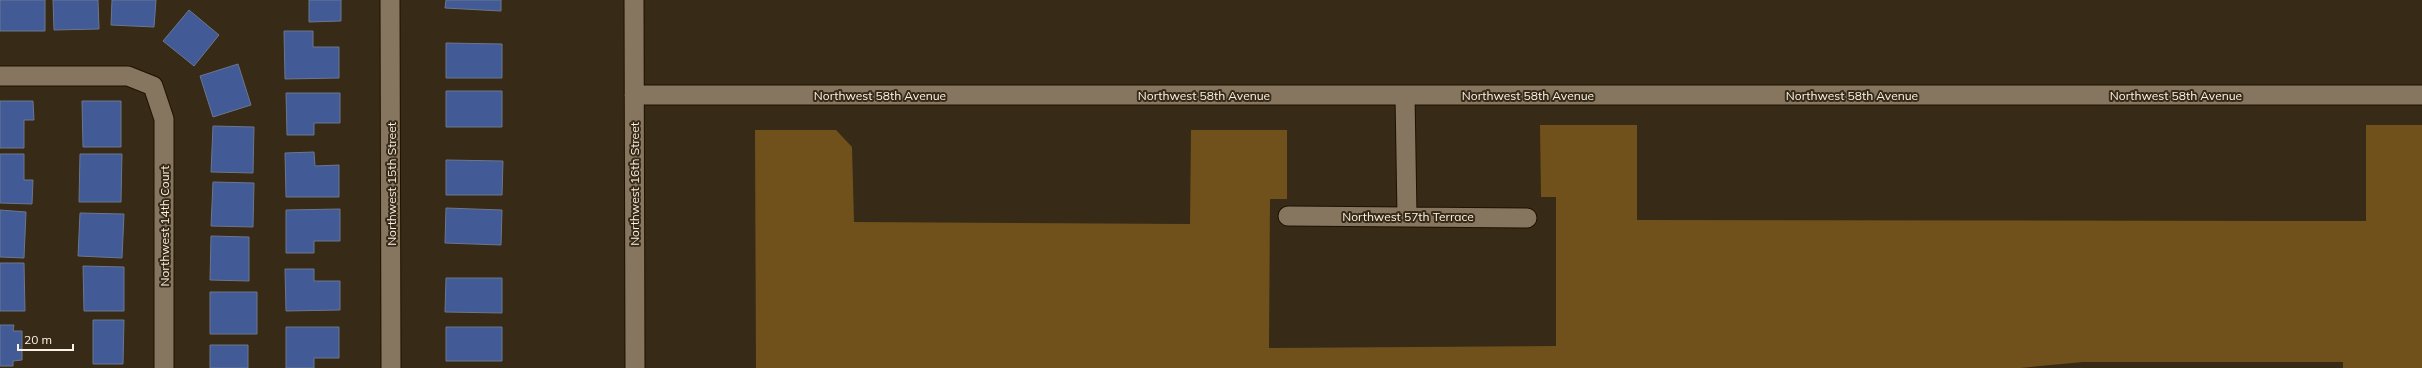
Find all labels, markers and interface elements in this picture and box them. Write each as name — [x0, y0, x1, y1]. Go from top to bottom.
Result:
street label: Northwest 58th Avenue — [814, 88, 946, 103]
street label: Northwest 58th Avenue — [1138, 88, 1270, 103]
street label: Northwest 58th Avenue — [1462, 88, 1594, 103]
street label: Northwest 58th Avenue — [1786, 88, 1918, 103]
street label: Northwest 58th Avenue — [2110, 88, 2242, 103]
street label: Northwest 15th Street — [384, 122, 399, 246]
street label: Northwest 16th Street — [627, 122, 642, 246]
street label: Northwest 14th Court — [157, 166, 172, 286]
street label: Northwest 57th Terrace — [1342, 209, 1474, 224]
scale bar — [18, 326, 73, 352]
text: 20 m — [24, 332, 52, 347]

